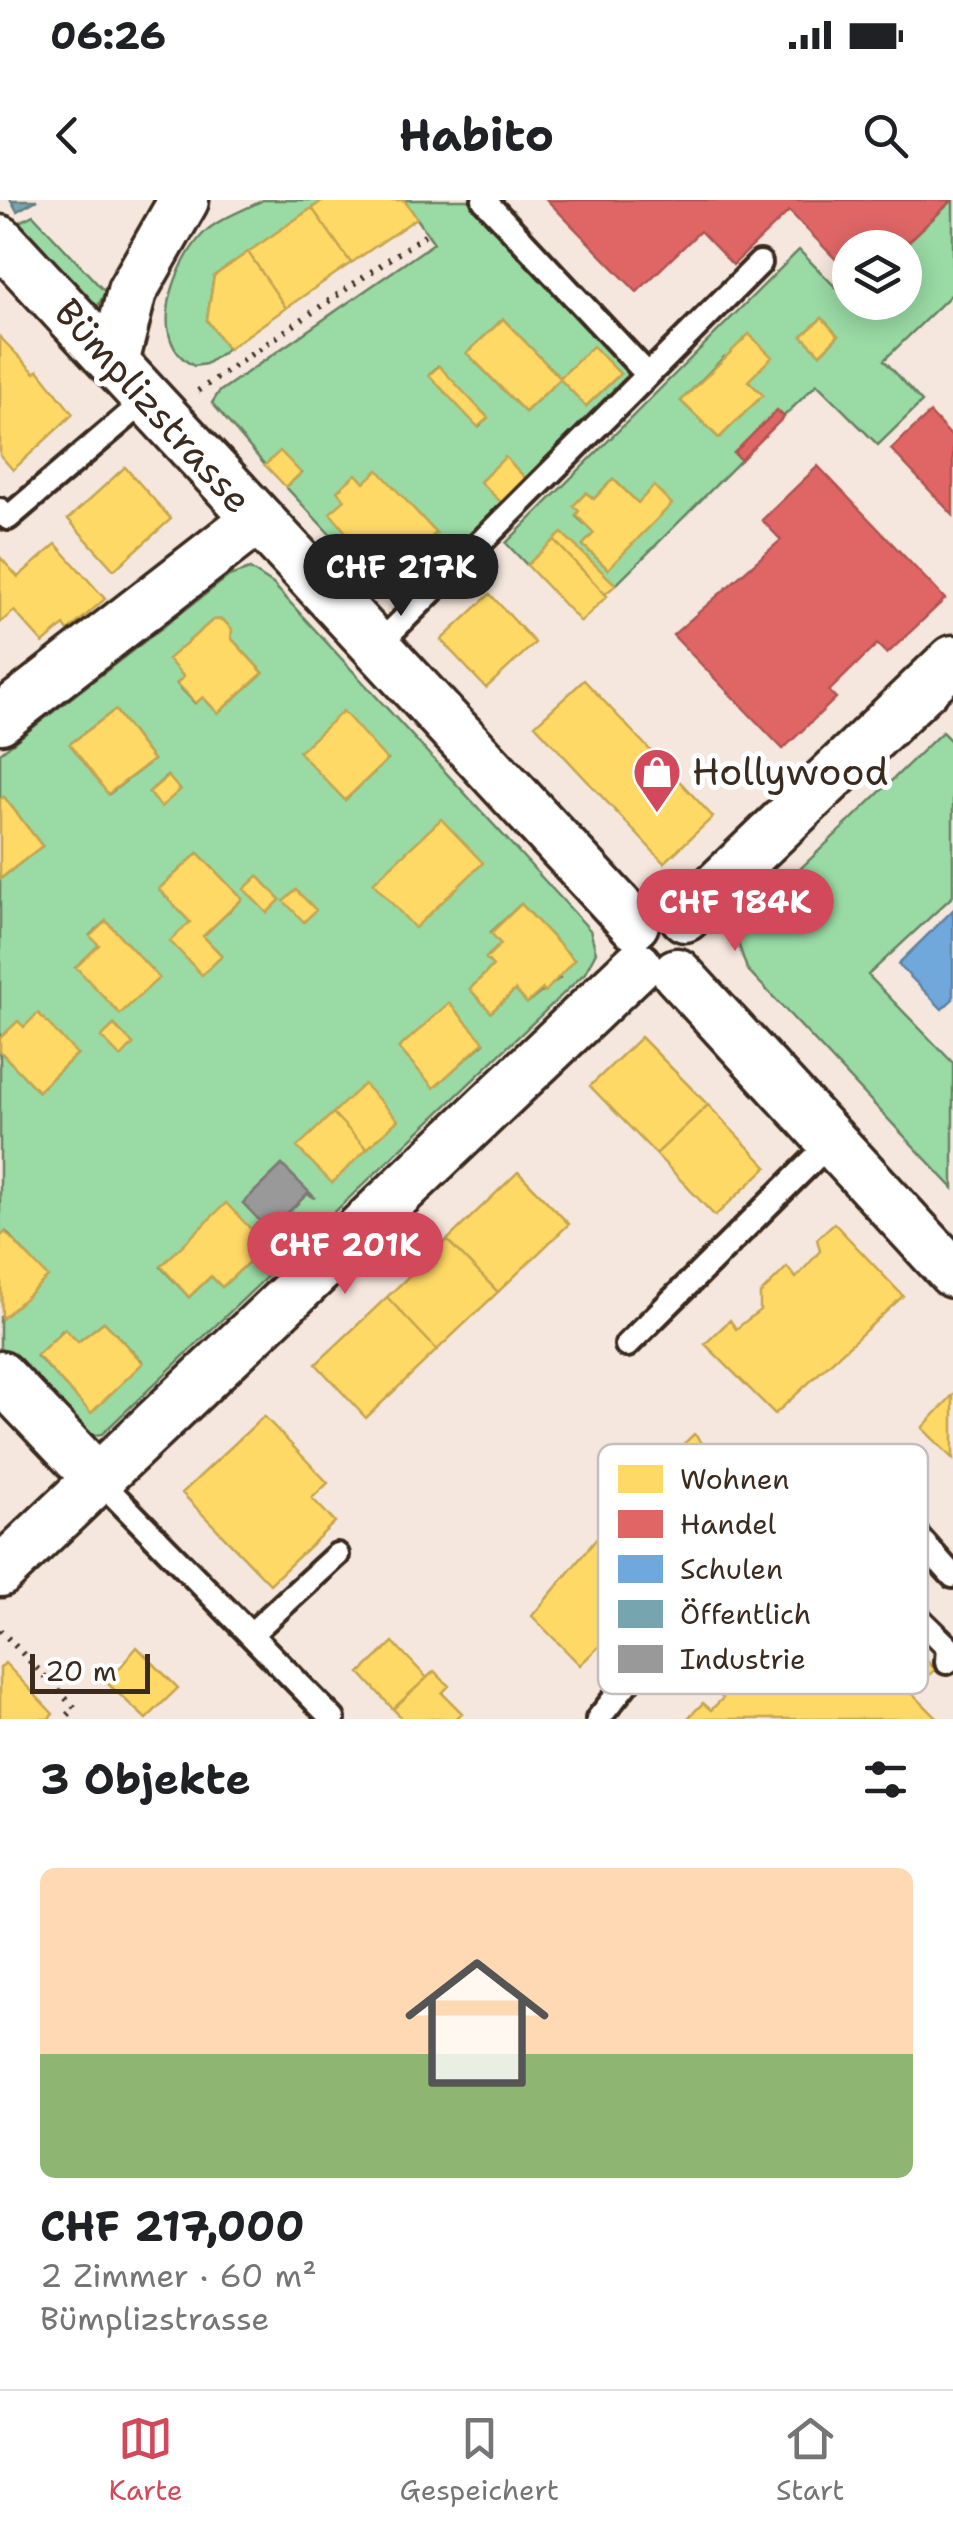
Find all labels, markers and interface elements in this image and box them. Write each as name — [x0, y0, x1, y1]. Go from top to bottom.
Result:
text: 06:26 — [50, 10, 166, 61]
text: Habito — [399, 105, 554, 165]
icon: back — [40, 108, 95, 163]
icon: search — [858, 108, 913, 163]
map controls — [832, 230, 922, 320]
button: layers — [832, 230, 922, 320]
street label: Bümplizstrasse — [43, 287, 263, 524]
pin: CHF 217K — [298, 534, 504, 619]
text: CHF 217K — [325, 545, 477, 588]
shop icon: Hollywood — [631, 746, 683, 814]
place label: Hollywood — [692, 746, 889, 797]
pin: CHF 184K — [632, 869, 838, 954]
text: CHF 184K — [659, 880, 811, 923]
pin: CHF 201K — [242, 1212, 448, 1297]
text: CHF 201K — [269, 1223, 421, 1266]
legend — [598, 1444, 928, 1694]
text: Wohnen — [680, 1460, 790, 1498]
text: Handel — [680, 1505, 777, 1543]
text: Schulen — [680, 1550, 783, 1588]
text: Öffentlich — [680, 1595, 811, 1633]
text: Industrie — [680, 1640, 806, 1678]
scale bar — [30, 1649, 150, 1694]
text: 20 m — [45, 1652, 117, 1690]
text: 3 Objekte — [40, 1751, 251, 1807]
icon: filters — [858, 1752, 913, 1807]
icon: home — [387, 1933, 567, 2113]
text: CHF 217,000 — [40, 2198, 305, 2254]
text: 2 Zimmer · 60 m² — [40, 2254, 317, 2297]
text: Bümplizstrasse — [40, 2297, 269, 2340]
tab: Karte — [109, 2411, 183, 2509]
tab: Gespeichert — [400, 2411, 559, 2509]
tab: Start — [776, 2411, 844, 2509]

